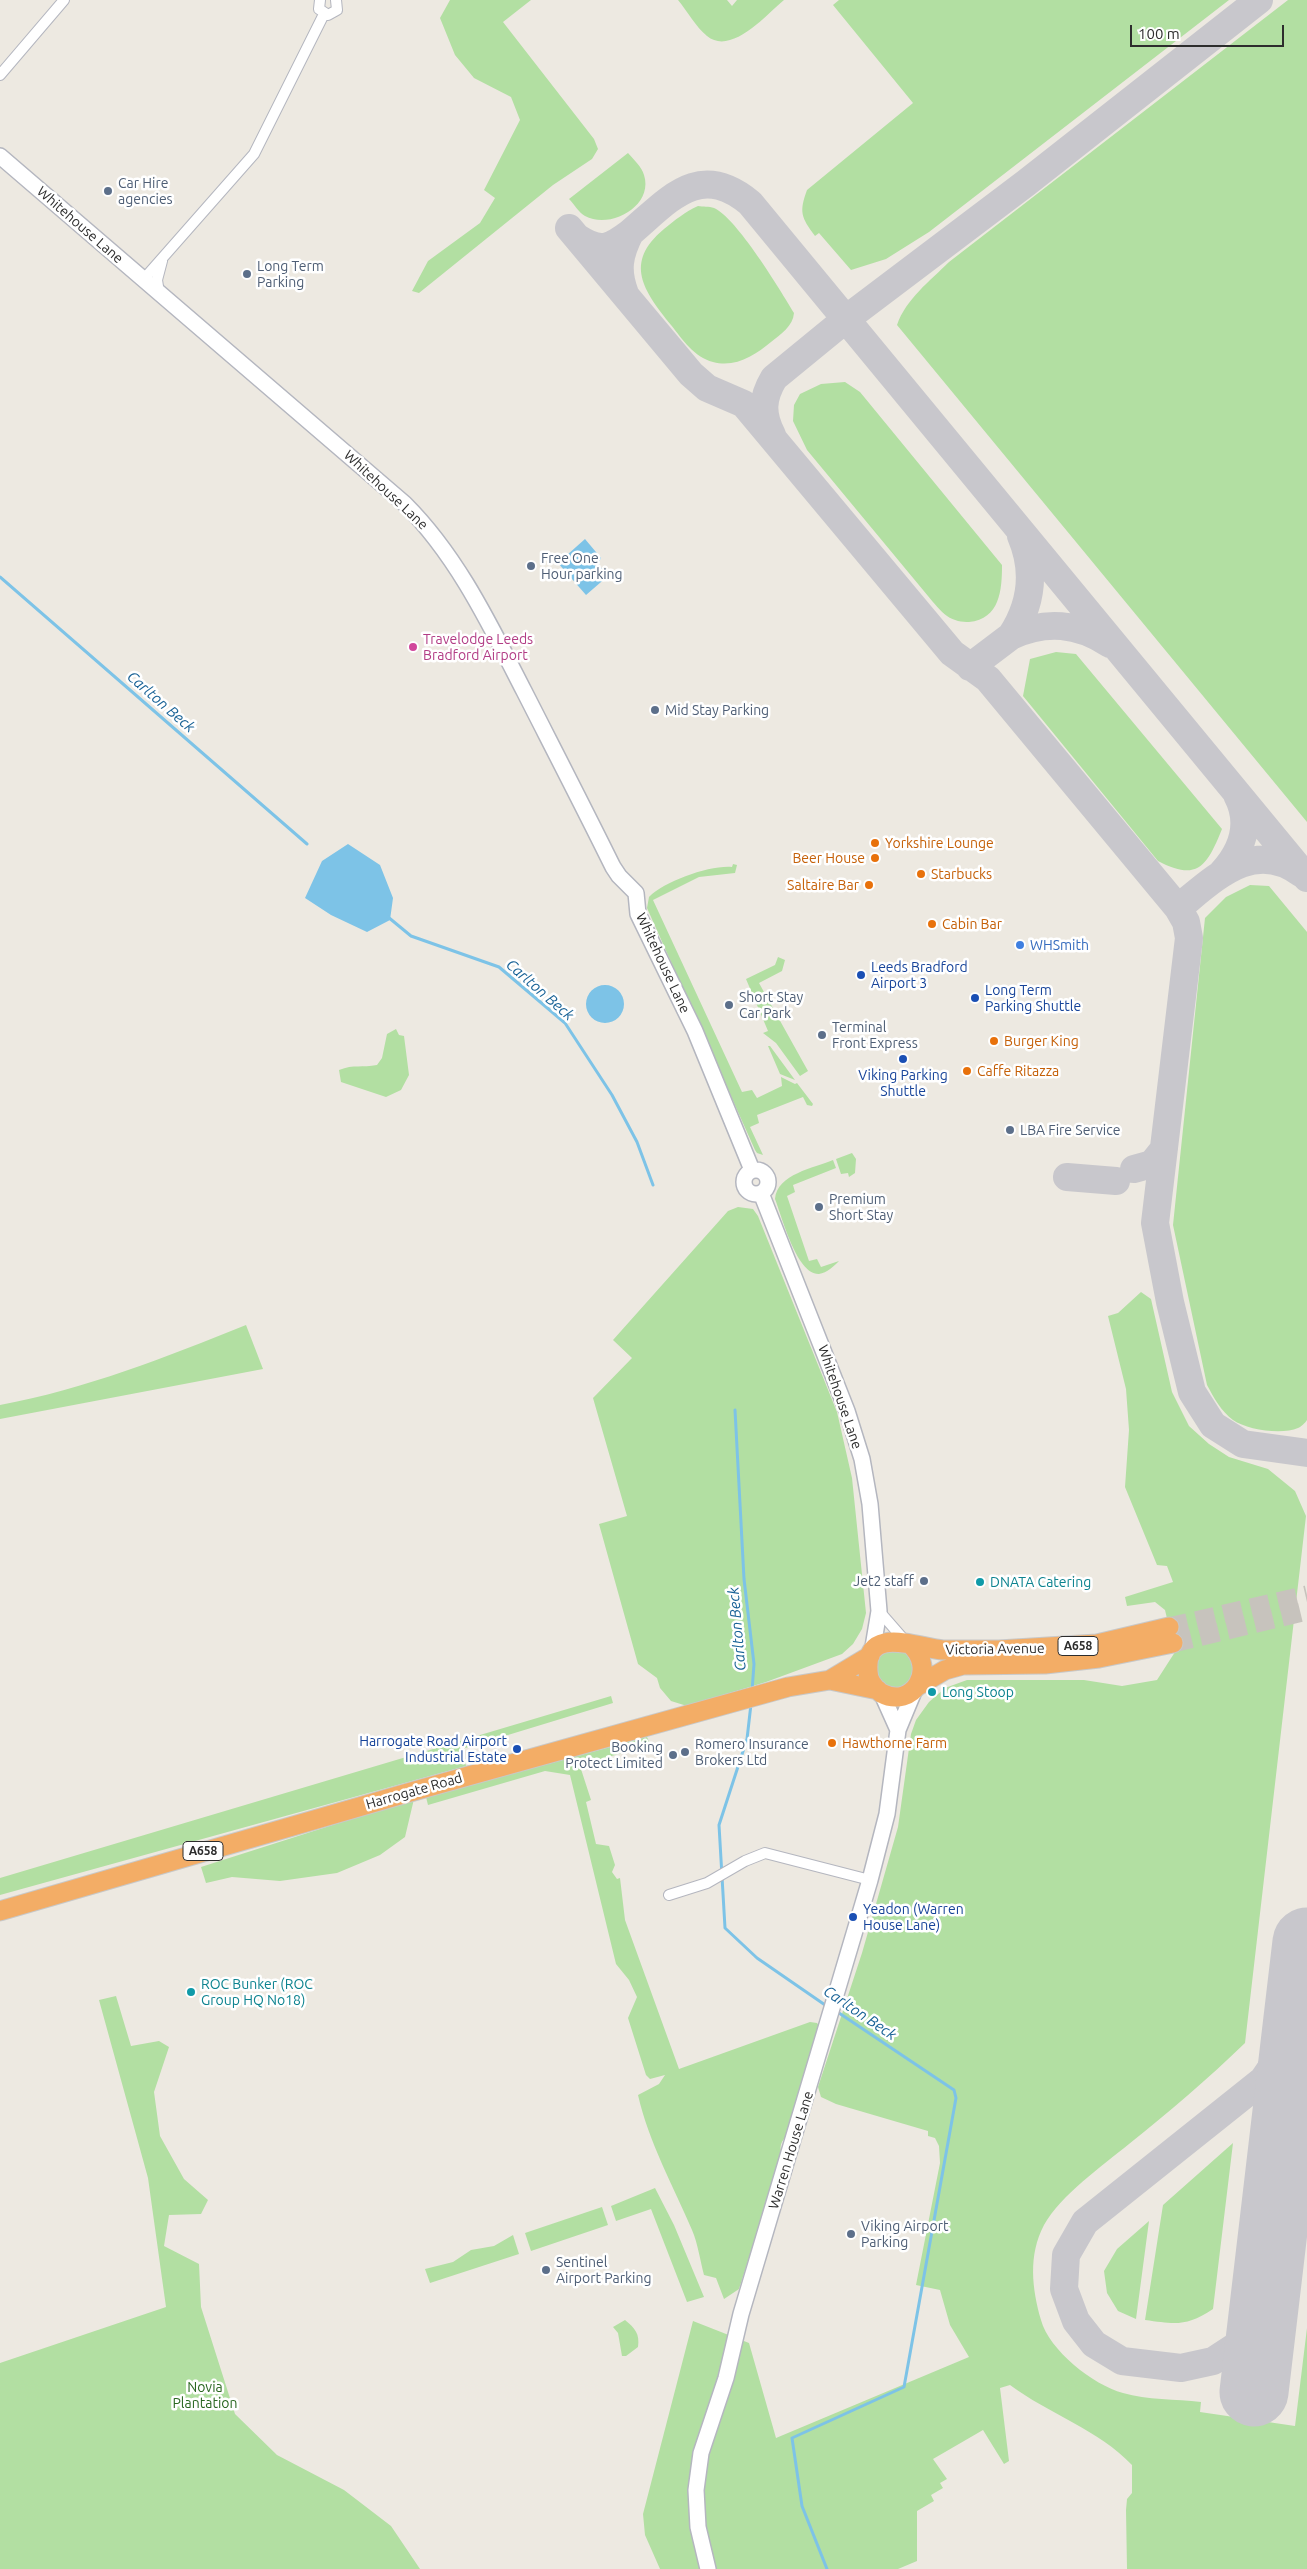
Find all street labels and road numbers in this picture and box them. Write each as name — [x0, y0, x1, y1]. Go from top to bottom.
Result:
street label: Whitehouse Lane — [33, 183, 127, 267]
street label: Whitehouse Lane — [340, 447, 432, 533]
street label: Whitehouse Lane — [632, 910, 694, 1016]
street label: Whitehouse Lane — [814, 1343, 866, 1451]
road number: A658 — [1058, 1636, 1098, 1655]
street label: Victoria Avenue — [945, 1640, 1045, 1658]
street label: Harrogate Road — [364, 1769, 464, 1813]
road number: A658 — [183, 1842, 223, 1860]
street label: Warren House Lane — [765, 2089, 817, 2211]

